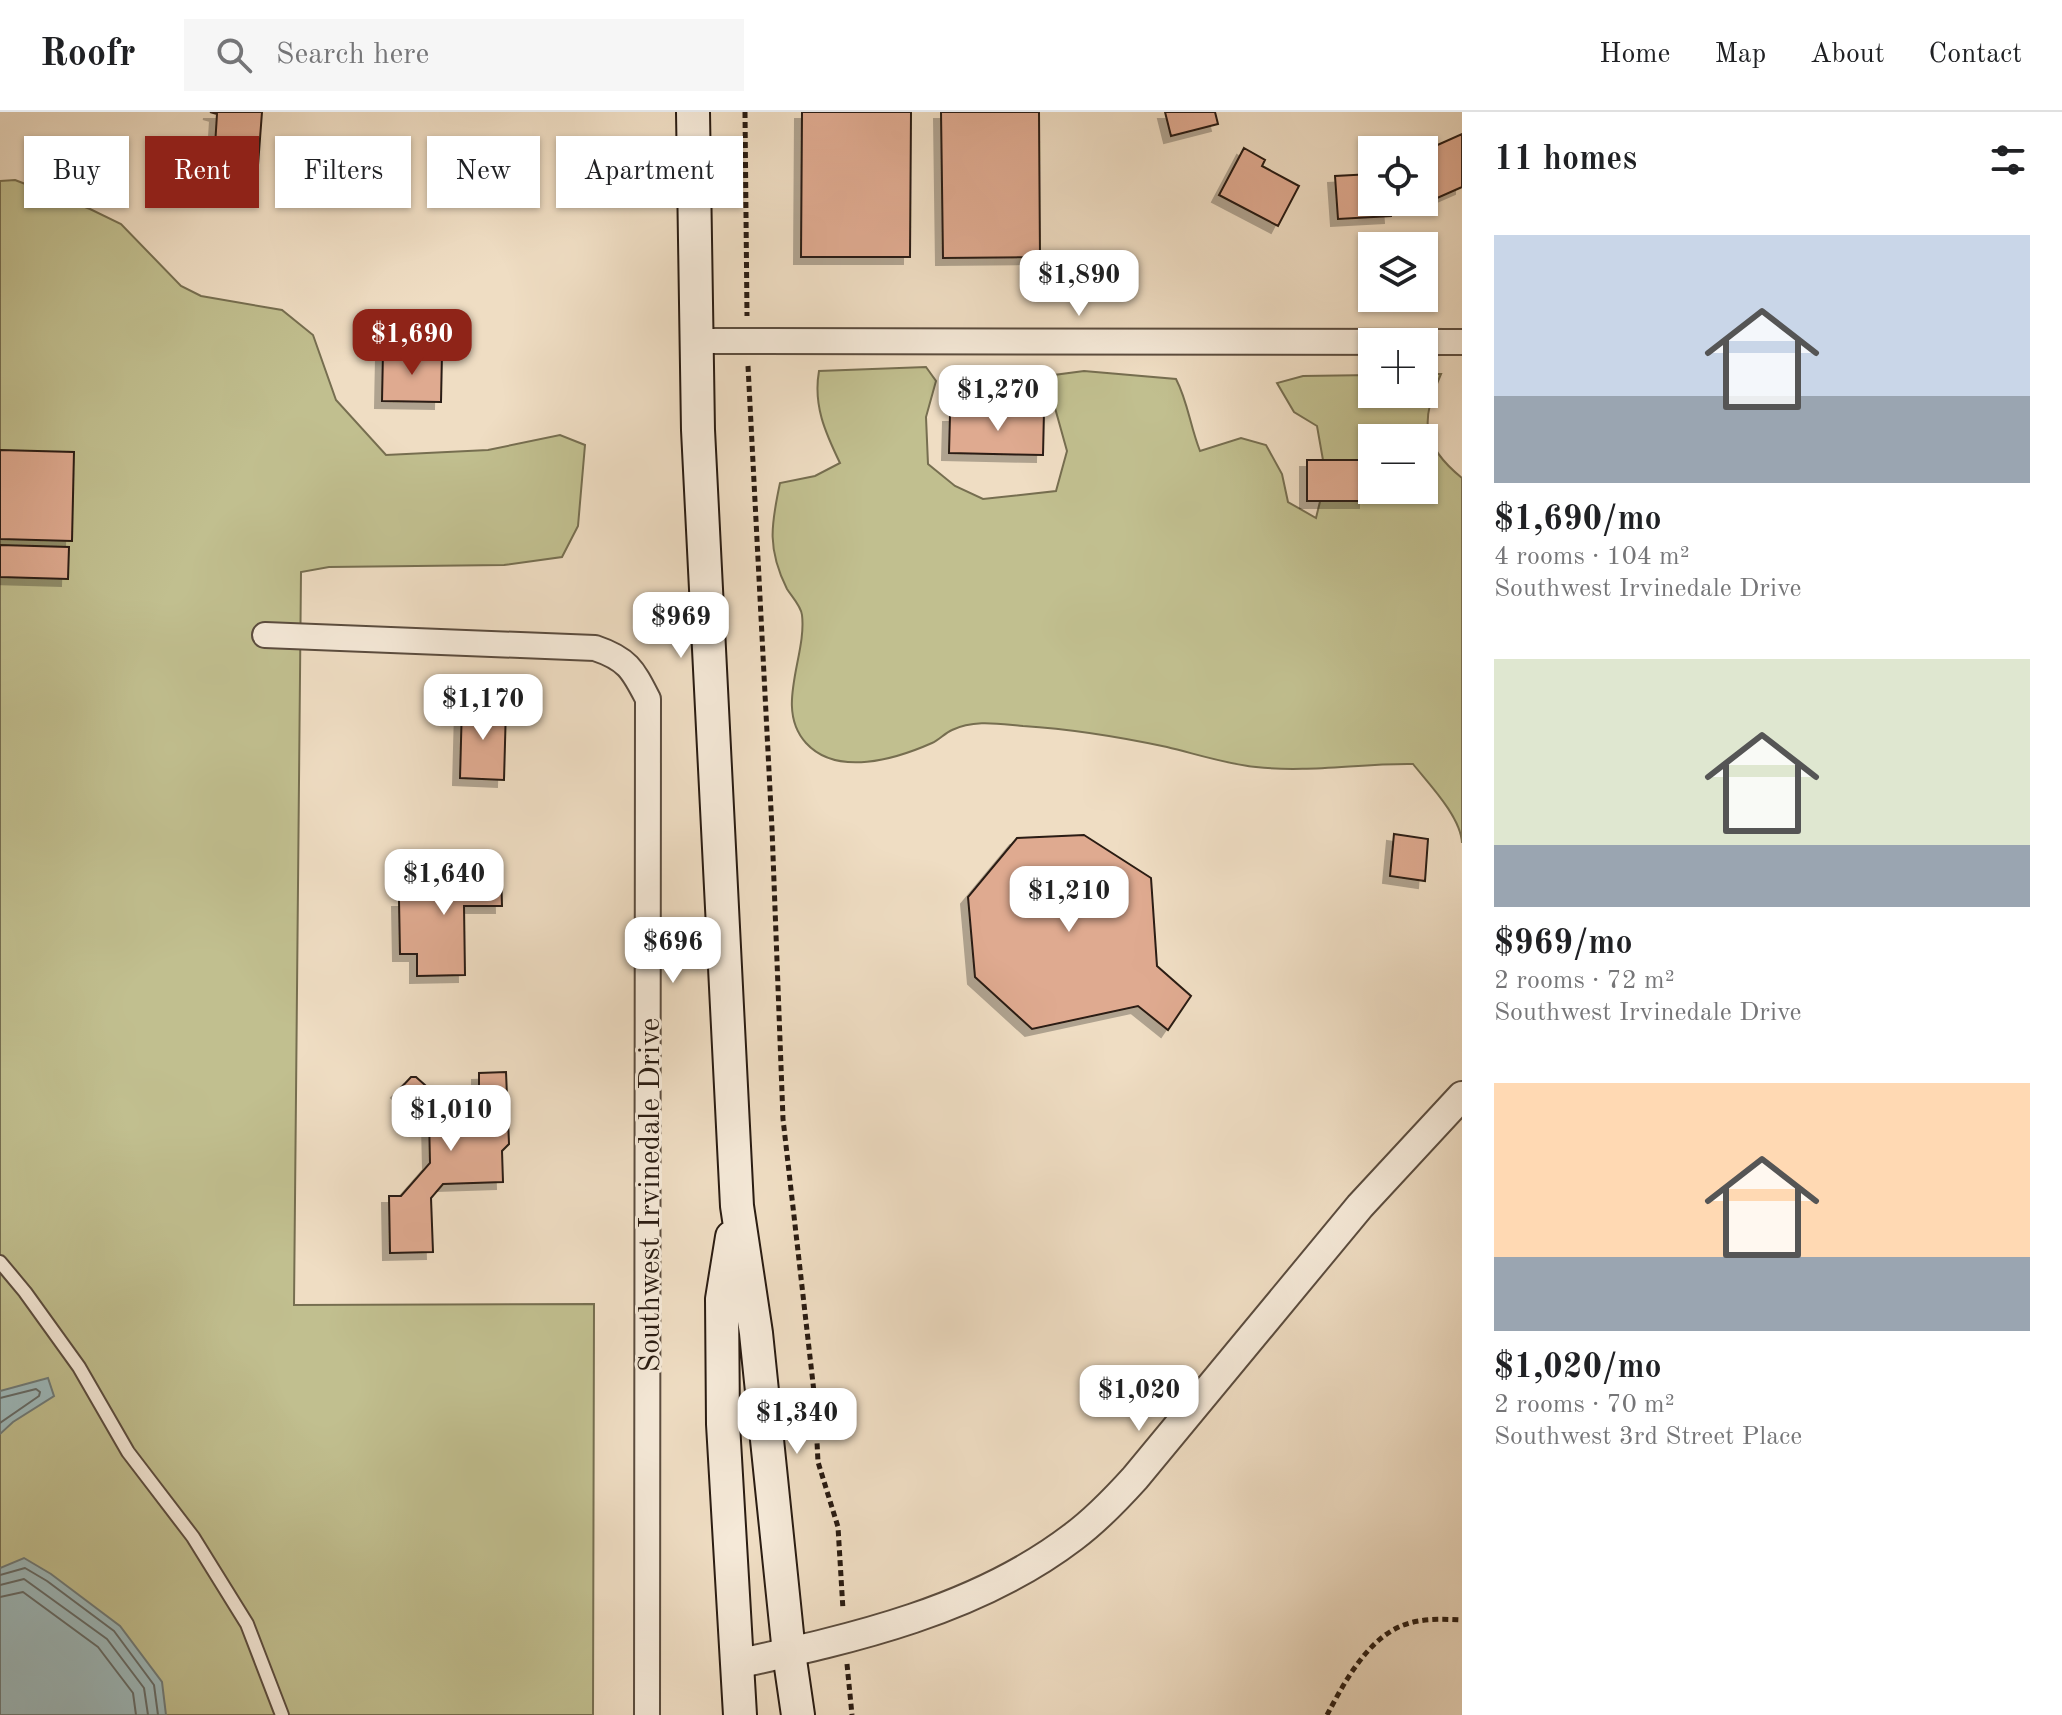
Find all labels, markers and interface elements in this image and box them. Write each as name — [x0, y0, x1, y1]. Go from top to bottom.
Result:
search box — [184, 19, 744, 91]
icon: search — [212, 33, 256, 77]
text: Roofr — [40, 36, 136, 74]
text: Search here — [276, 40, 429, 70]
text: Home — [1599, 41, 1670, 69]
text: Map — [1714, 41, 1766, 69]
text: About — [1810, 41, 1885, 69]
text: Contact — [1929, 41, 2022, 69]
chip: Buy — [24, 136, 129, 208]
chip: Rent — [145, 136, 259, 208]
chip: Filters — [275, 136, 411, 208]
chip: New — [427, 136, 540, 208]
chip: Apartment — [556, 136, 743, 208]
map controls — [1358, 136, 1438, 504]
button: locate — [1358, 136, 1438, 216]
icon: filters — [1986, 138, 2030, 182]
text: 11 homes — [1494, 143, 1637, 177]
button: layers — [1358, 232, 1438, 312]
pin: $1,890 — [1014, 250, 1144, 318]
text: $1,890 — [1038, 263, 1120, 289]
icon: home — [1690, 287, 1834, 431]
pin: $1,690 — [347, 309, 477, 377]
text: $1,690 — [371, 322, 453, 348]
button: + — [1358, 328, 1438, 408]
pin: $1,270 — [933, 365, 1063, 433]
text: $1,270 — [957, 378, 1039, 404]
button: − — [1358, 424, 1438, 504]
text: $1,690/mo — [1494, 503, 1662, 537]
text: 4 rooms · 104 m² — [1494, 544, 1690, 570]
text: Southwest Irvinedale Drive — [1494, 576, 1802, 602]
pin: $969 — [634, 592, 728, 660]
text: $969 — [651, 605, 711, 631]
pin: $1,170 — [418, 674, 548, 742]
text: $1,170 — [442, 687, 524, 713]
icon: home — [1690, 711, 1834, 855]
pin: $1,640 — [379, 849, 509, 917]
text: $1,640 — [403, 862, 485, 888]
pin: $1,210 — [1004, 866, 1134, 934]
text: $1,210 — [1028, 879, 1110, 905]
pin: $696 — [626, 917, 720, 985]
text: $969/mo — [1494, 927, 1633, 961]
text: $696 — [643, 930, 703, 956]
text: 2 rooms · 72 m² — [1494, 968, 1675, 994]
text: Southwest Irvinedale Drive — [1494, 1000, 1802, 1026]
street label: Southwest Irvinedale Drive — [636, 1018, 666, 1372]
pin: $1,010 — [386, 1085, 516, 1153]
text: $1,010 — [410, 1098, 492, 1124]
icon: home — [1690, 1135, 1834, 1279]
text: $1,020/mo — [1494, 1351, 1662, 1385]
pin: $1,020 — [1074, 1365, 1204, 1433]
text: $1,020 — [1098, 1378, 1180, 1404]
pin: $1,340 — [732, 1388, 862, 1456]
text: 2 rooms · 70 m² — [1494, 1392, 1675, 1418]
text: $1,340 — [756, 1401, 838, 1427]
text: Southwest 3rd Street Place — [1494, 1424, 1802, 1450]

